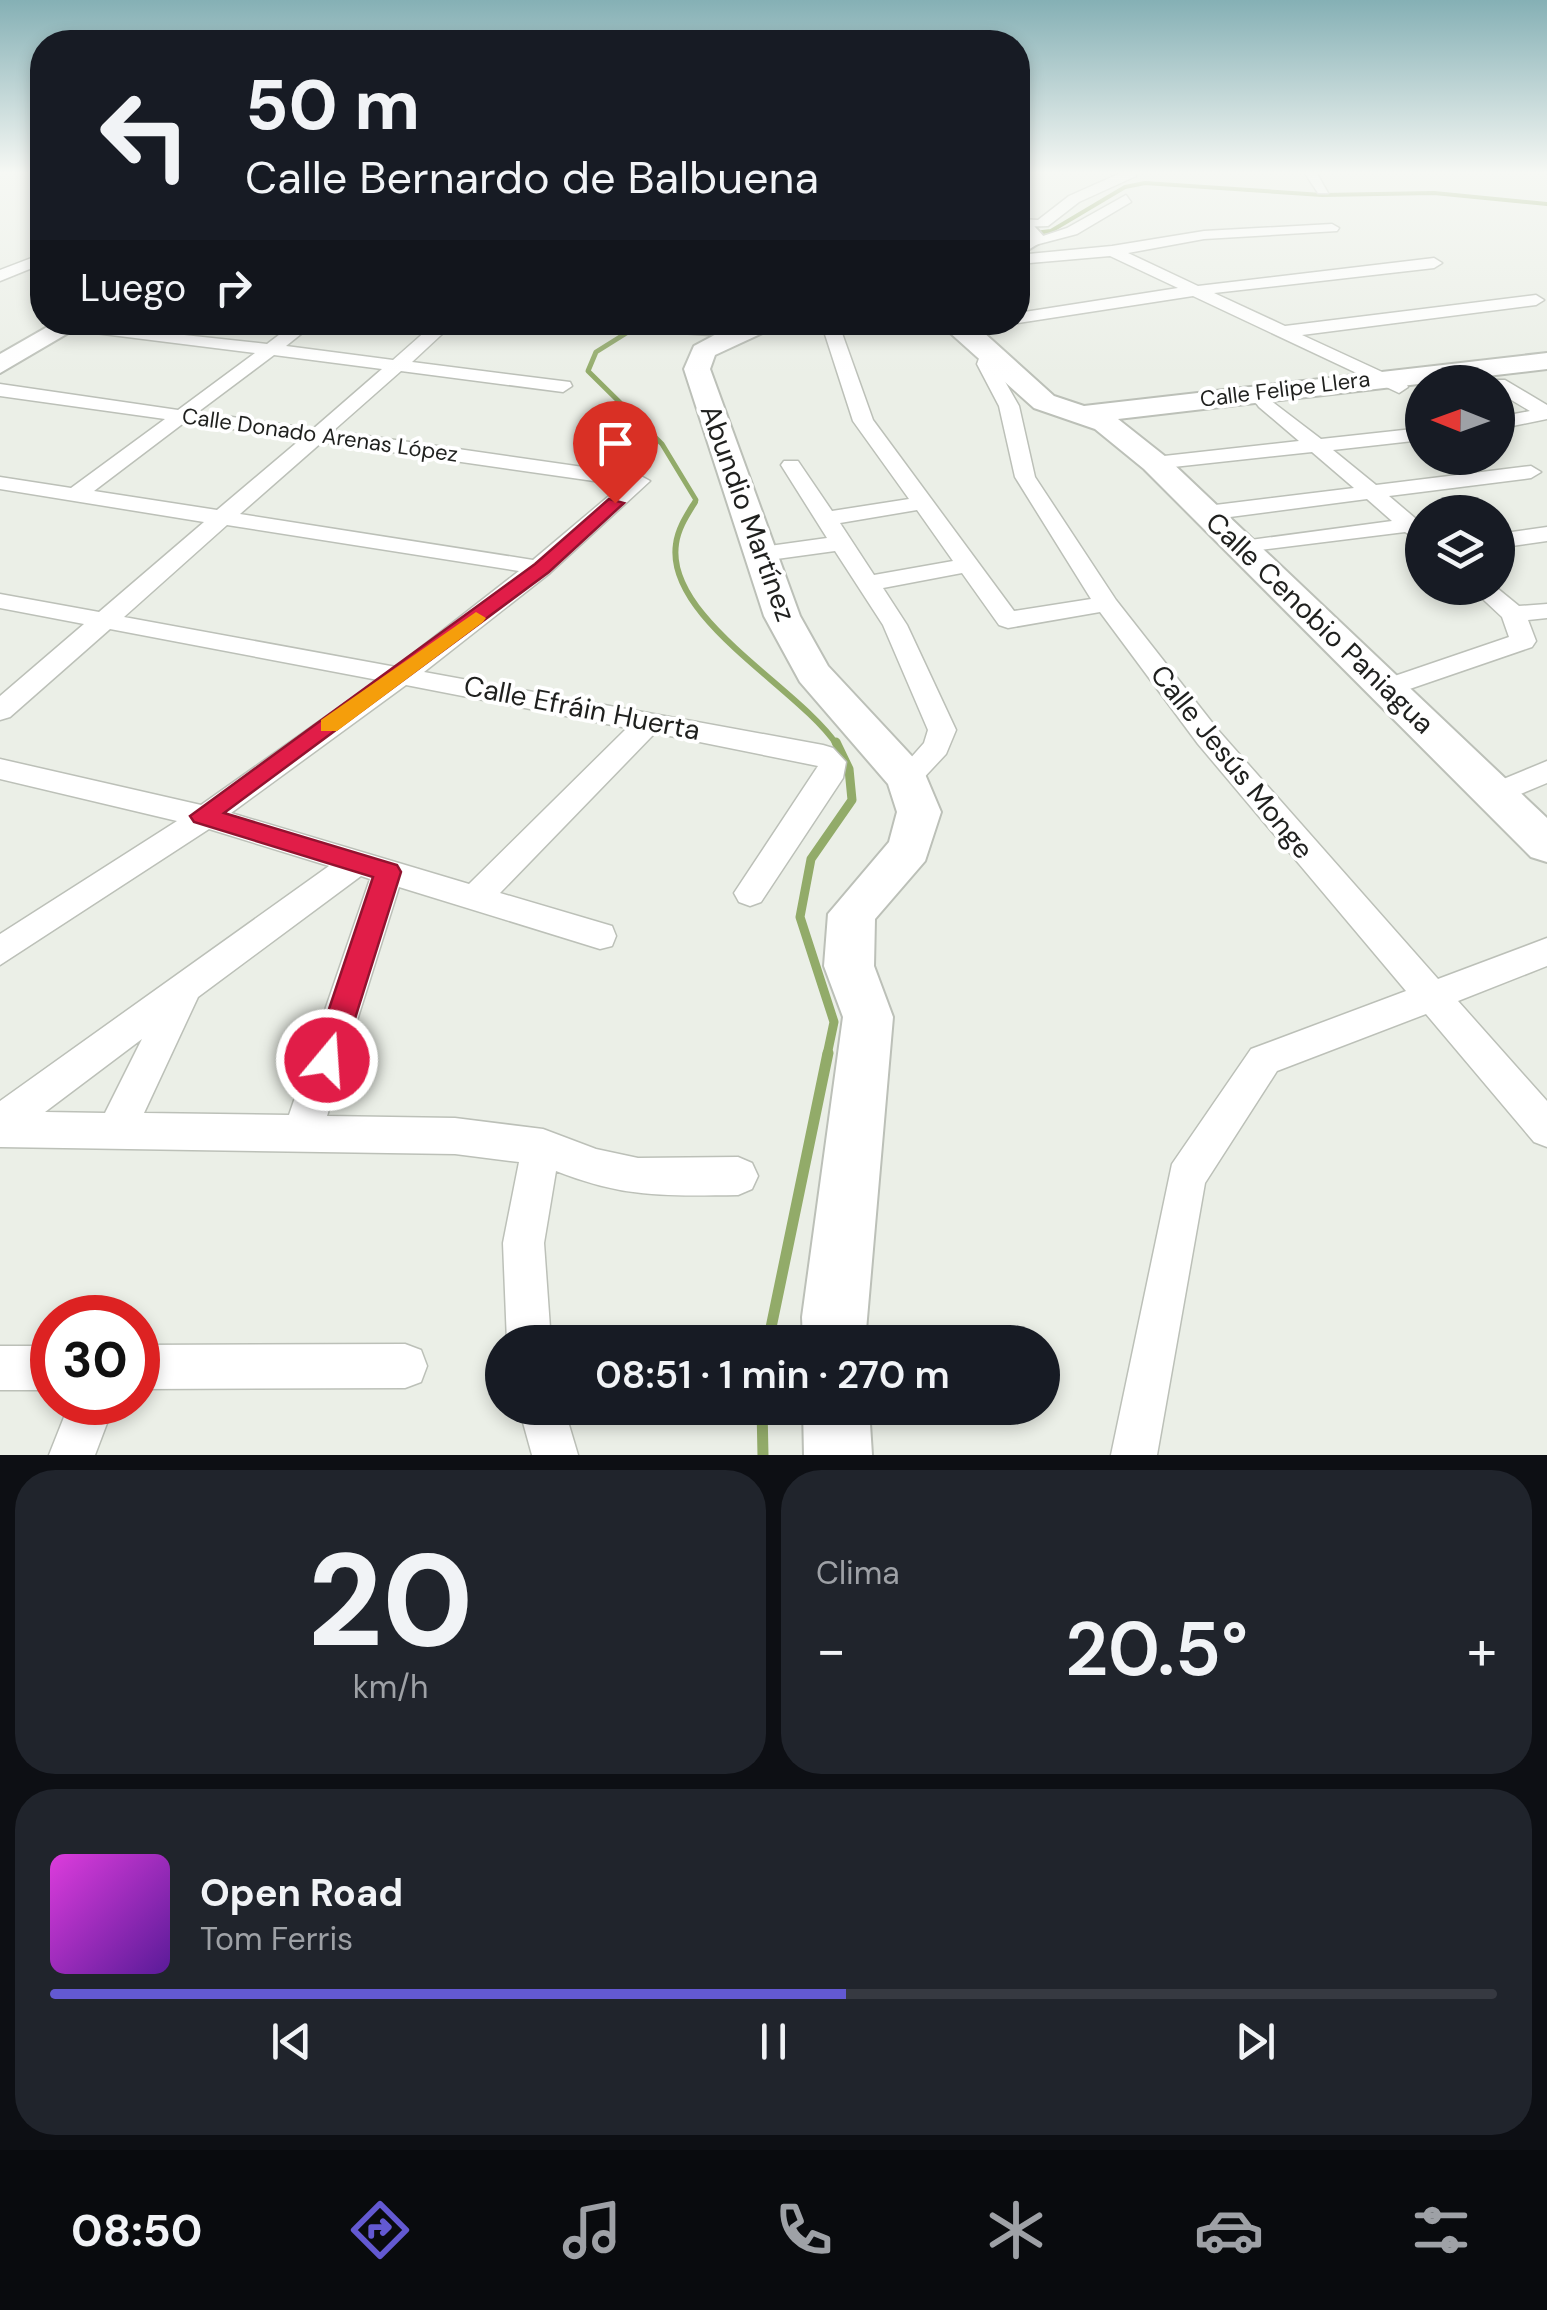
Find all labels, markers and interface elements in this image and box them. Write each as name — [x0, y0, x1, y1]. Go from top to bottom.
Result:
text: 50 m — [245, 60, 420, 151]
icon: left — [80, 70, 210, 200]
text: Calle Bernardo de Balbuena — [245, 148, 819, 207]
icon: right — [206, 260, 261, 315]
text: Luego — [80, 263, 186, 313]
street label: Calle Felipe Llera — [1198, 364, 1372, 414]
north arrow — [1405, 365, 1515, 475]
map controls — [1405, 365, 1515, 605]
street label: Abundio Martínez — [692, 400, 804, 626]
street label: Calle Donado Arenas López — [180, 401, 460, 469]
pin — [573, 401, 658, 504]
icon: arrive — [588, 416, 643, 471]
button: layers — [1405, 495, 1515, 605]
street label: Calle Cenobio Paniagua — [1198, 504, 1442, 742]
street label: Calle Jesús Monge — [1142, 657, 1322, 867]
street label: Calle Efráin Huerta — [461, 667, 703, 749]
position arrow — [275, 1008, 379, 1112]
speed limit sign: 30 — [30, 1295, 160, 1425]
text: 08:51 · 1 min · 270 m — [595, 1350, 950, 1400]
text: 20 — [308, 1516, 474, 1685]
text: Clima — [816, 1552, 900, 1594]
text: 20.5° — [1065, 1601, 1248, 1698]
text: − — [816, 1614, 846, 1686]
text: + — [1467, 1614, 1497, 1686]
text: km/h — [353, 1666, 428, 1708]
text: Open Road — [200, 1868, 403, 1918]
text: Tom Ferris — [200, 1918, 353, 1960]
icon: previous — [264, 2014, 319, 2069]
icon: pause — [746, 2014, 801, 2069]
icon: next — [1228, 2014, 1283, 2069]
icon: directions — [345, 2195, 415, 2265]
icon: music — [557, 2195, 627, 2265]
icon: phone — [769, 2195, 839, 2265]
icon: climate — [981, 2195, 1051, 2265]
icon: car — [1194, 2195, 1264, 2265]
icon: filters — [1406, 2195, 1476, 2265]
text: 08:50 — [71, 2201, 202, 2260]

